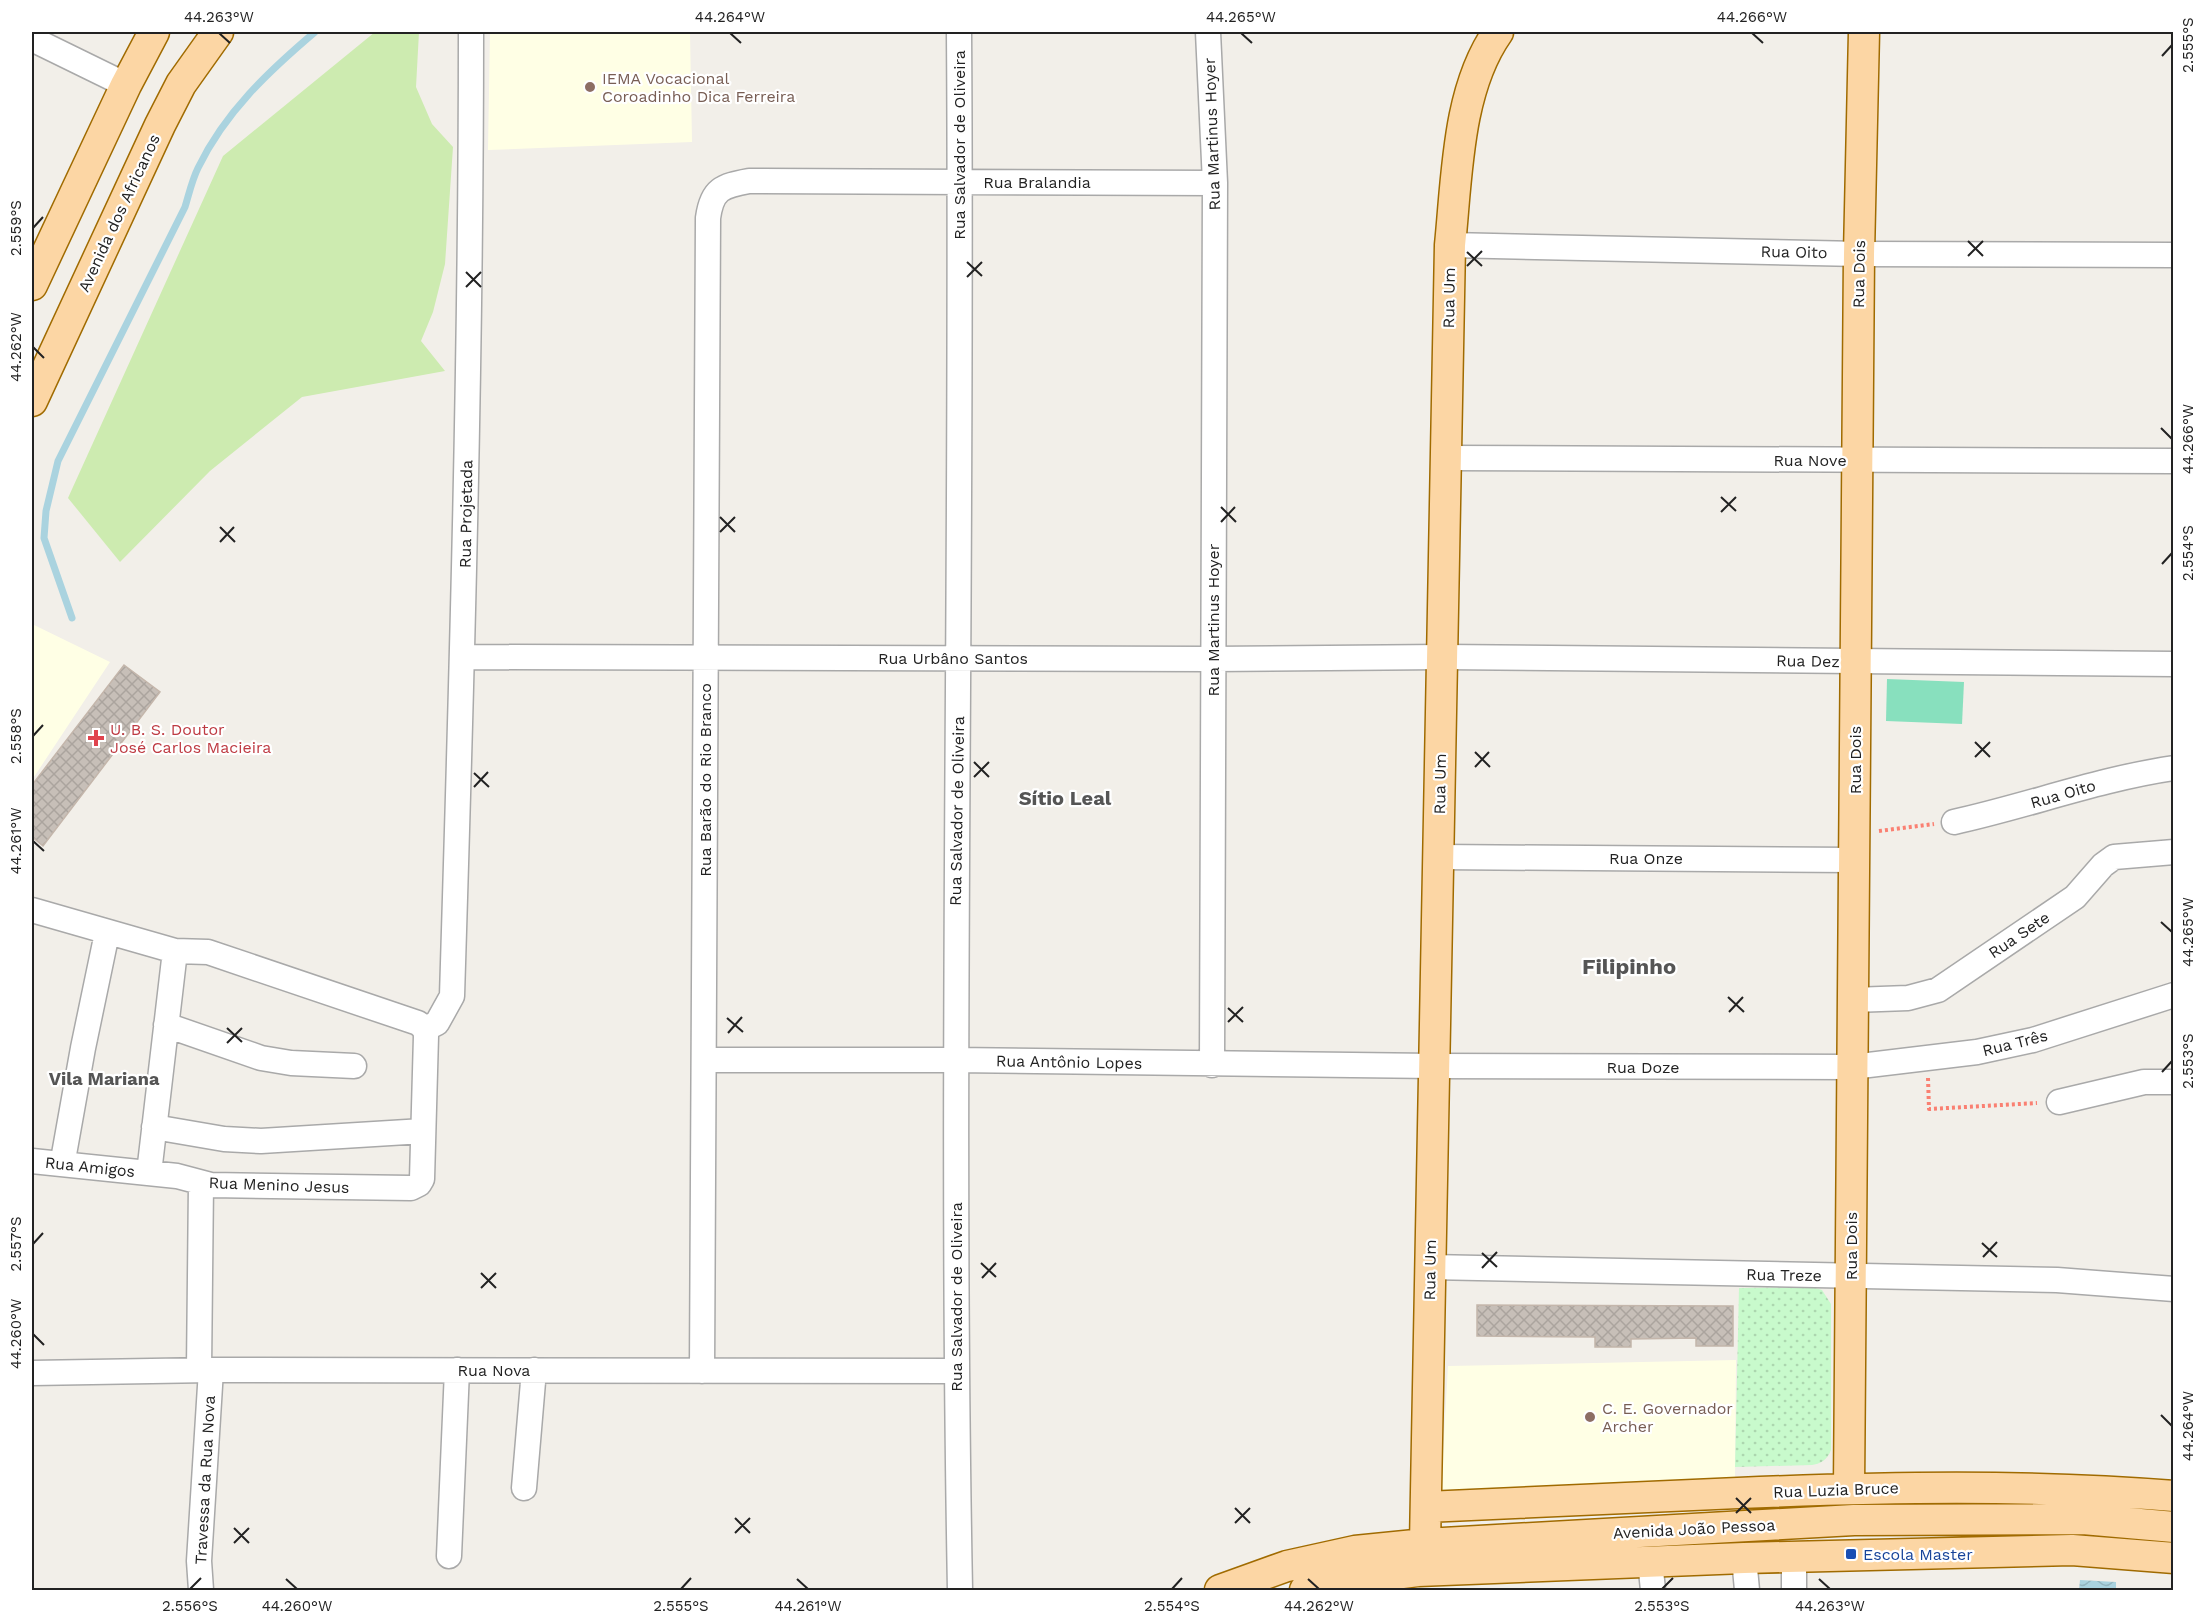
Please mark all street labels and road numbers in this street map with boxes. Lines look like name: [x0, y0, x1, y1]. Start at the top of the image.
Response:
street label: Rua Salvador de Oliveira: [950, 50, 969, 240]
street label: Rua Martinus Hoyer: [1200, 57, 1224, 211]
street label: Avenida dos Africanos: [74, 131, 164, 295]
street label: Rua Bralandia: [983, 173, 1091, 192]
street label: Rua Dois: [1849, 240, 1869, 308]
street label: Rua Oito: [1760, 242, 1828, 262]
street label: Rua Um: [1439, 267, 1459, 329]
street label: Rua Nove: [1773, 451, 1847, 470]
street label: Rua Projetada: [456, 460, 476, 568]
street label: Rua Martinus Hoyer: [1204, 543, 1223, 696]
street label: Rua Urbâno Santos: [878, 649, 1028, 668]
street label: Rua Dez: [1776, 651, 1840, 671]
street label: Rua Barão do Rio Branco: [696, 683, 715, 877]
street label: Rua Salvador de Oliveira: [946, 716, 968, 906]
street label: Rua Dois: [1846, 726, 1865, 794]
street label: Rua Um: [1430, 753, 1450, 815]
street label: Rua Oito: [2028, 776, 2098, 812]
street label: Rua Onze: [1609, 849, 1683, 868]
street label: Rua Sete: [1985, 908, 2053, 962]
street label: Rua Três: [1980, 1026, 2050, 1060]
street label: Rua Antônio Lopes: [996, 1051, 1142, 1073]
street label: Rua Doze: [1606, 1058, 1680, 1077]
street label: Rua Amigos: [44, 1153, 136, 1181]
street label: Rua Menino Jesus: [208, 1173, 350, 1197]
street label: Rua Salvador de Oliveira: [947, 1202, 966, 1392]
street label: Rua Dois: [1842, 1212, 1861, 1280]
street label: Rua Um: [1420, 1239, 1440, 1301]
street label: Rua Treze: [1746, 1265, 1822, 1285]
street label: Rua Nova: [458, 1361, 530, 1380]
street label: Travessa da Rua Nova: [191, 1395, 219, 1565]
street label: Rua Luzia Bruce: [1773, 1478, 1899, 1502]
street label: Avenida João Pessoa: [1612, 1515, 1776, 1543]

